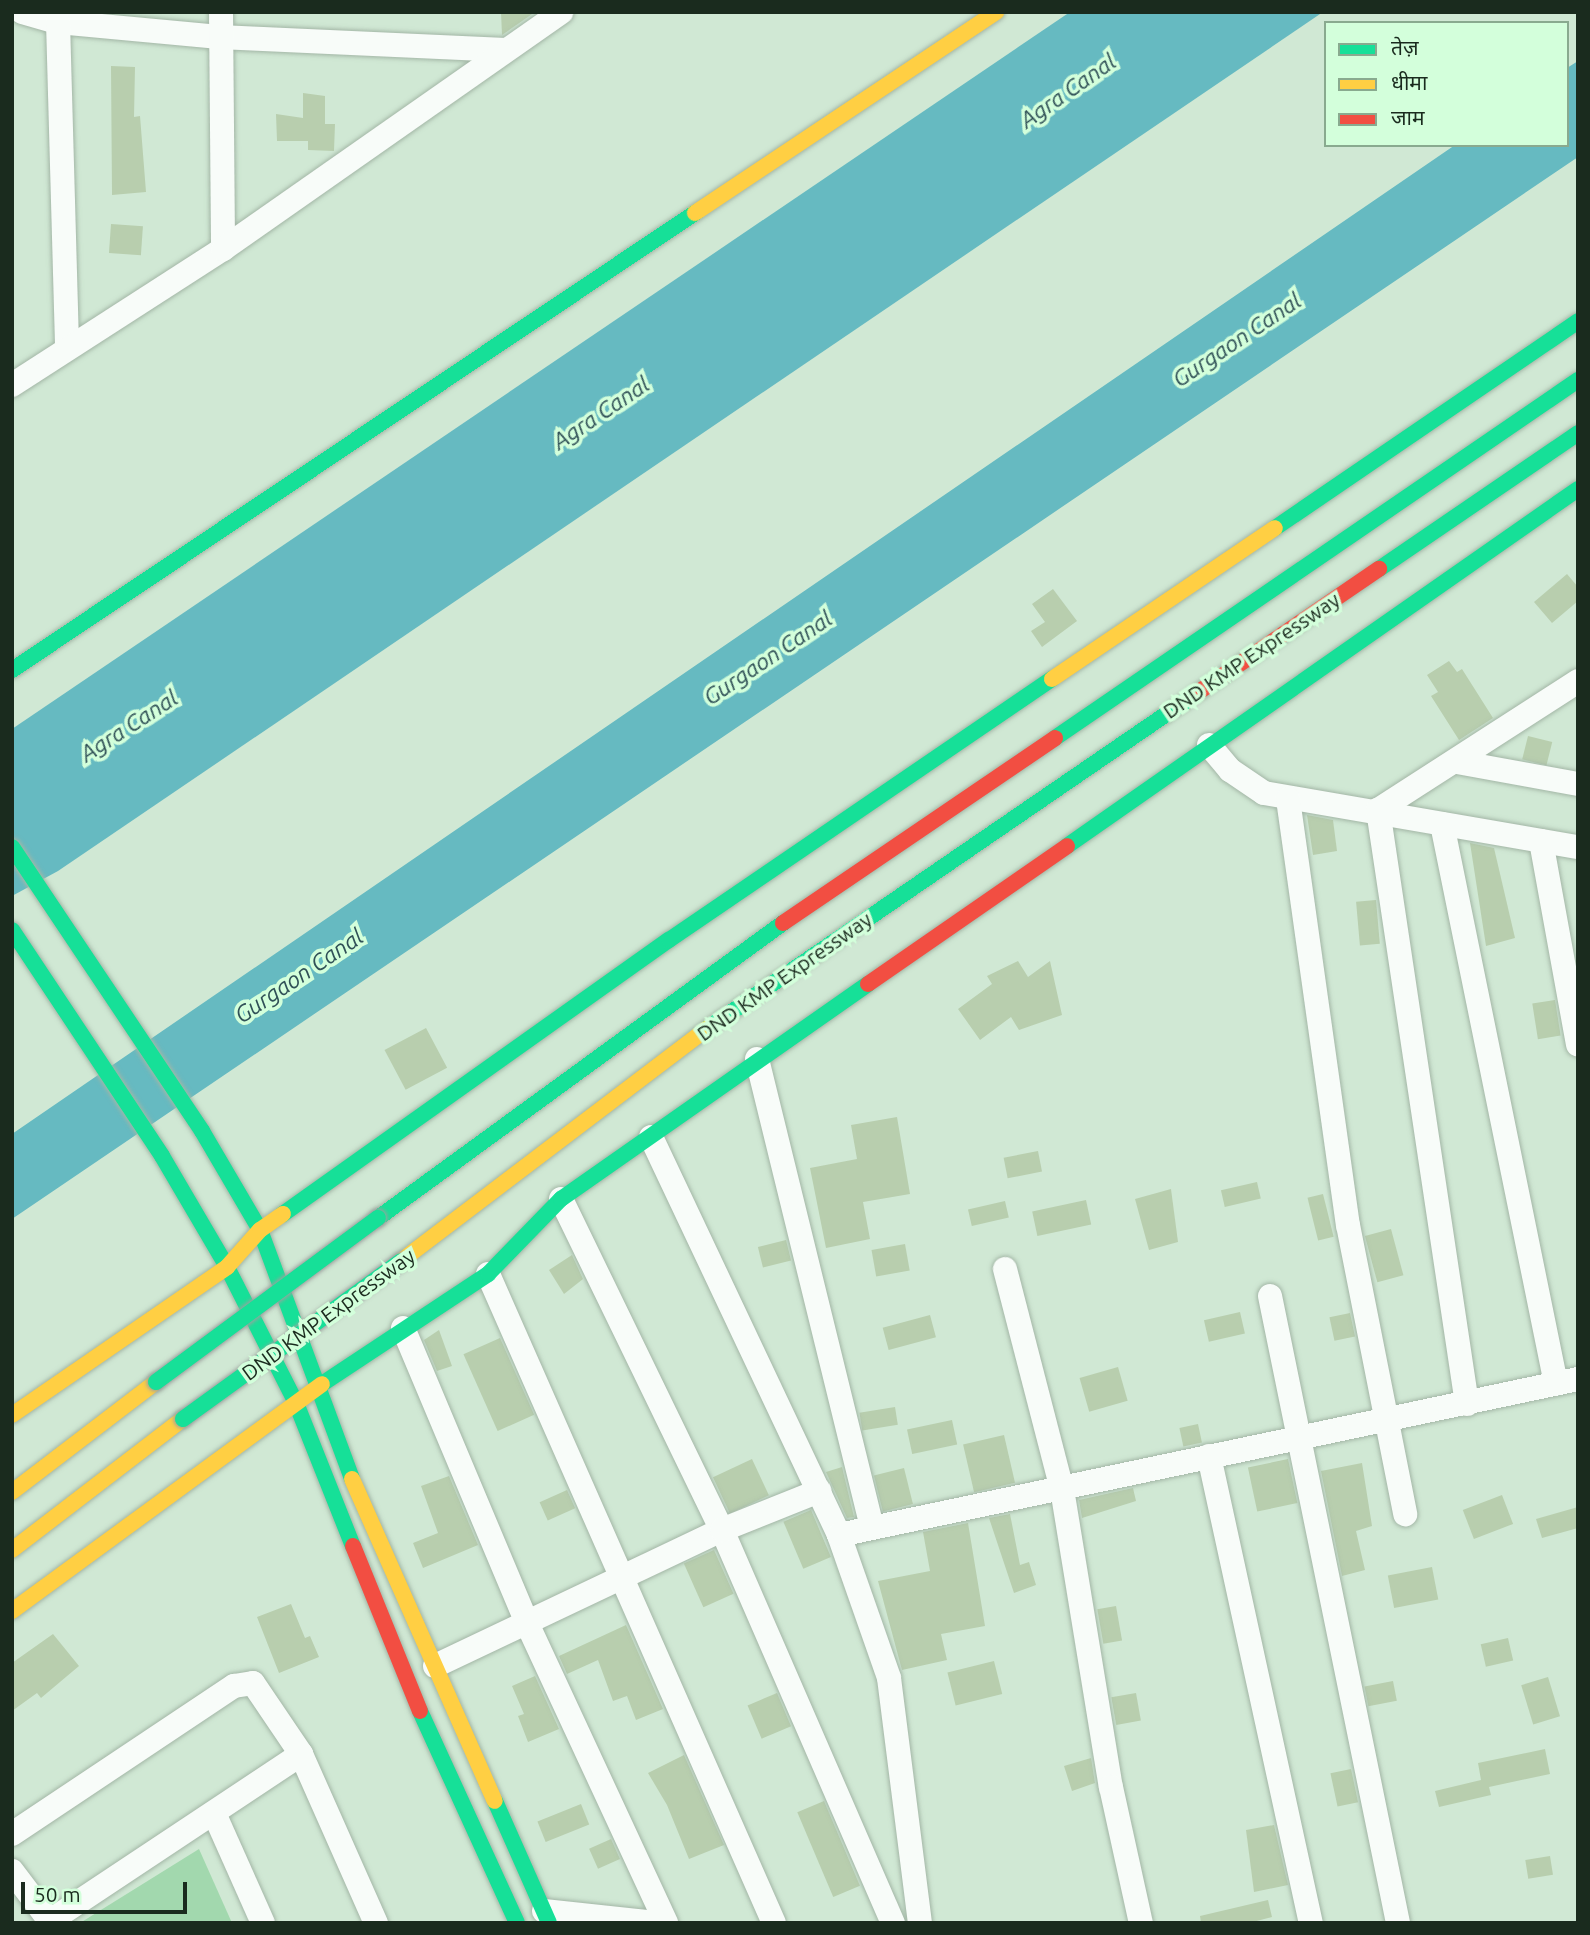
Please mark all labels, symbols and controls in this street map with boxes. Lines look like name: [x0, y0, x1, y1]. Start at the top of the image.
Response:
legend: [1324, 21, 1569, 147]
text: तेज़: [1391, 35, 1419, 59]
water label: Agra Canal: [1014, 48, 1122, 134]
text: धीमा: [1391, 70, 1427, 94]
text: जाम: [1391, 105, 1425, 129]
water label: Gurgaon Canal: [1167, 287, 1307, 393]
water label: Agra Canal: [547, 370, 655, 456]
street label: DND KMP Expressway: [1158, 586, 1344, 724]
water label: Gurgaon Canal: [698, 605, 838, 711]
water label: Agra Canal: [75, 684, 183, 768]
street label: DND KMP Expressway: [692, 906, 876, 1046]
water label: Gurgaon Canal: [229, 923, 369, 1029]
street label: DND KMP Expressway: [237, 1243, 419, 1385]
scale bar: [24, 1868, 191, 1912]
text: 50 m: [34, 1882, 81, 1906]

